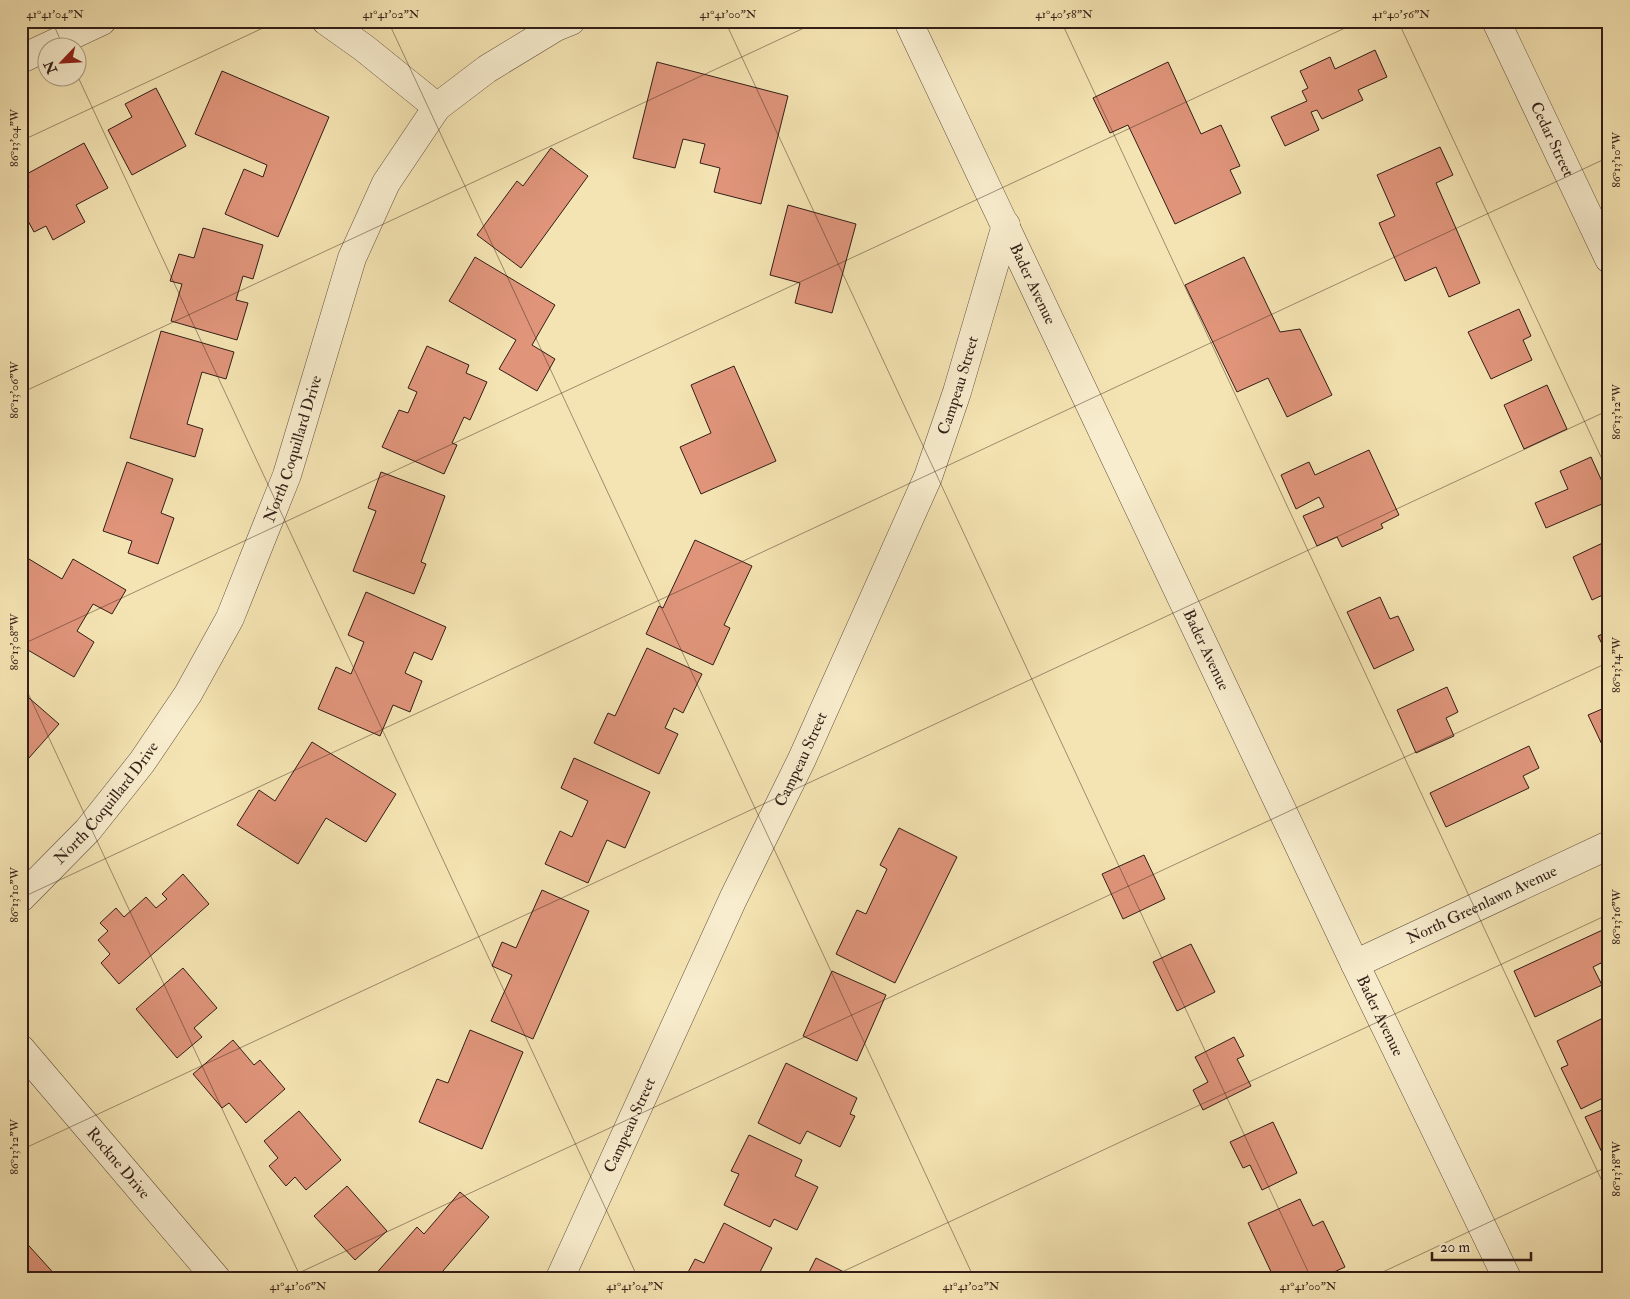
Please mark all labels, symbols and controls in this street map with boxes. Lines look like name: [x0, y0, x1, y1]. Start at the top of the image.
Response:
text: 41°41'04"N: [26, 7, 84, 22]
text: 41°41'02"N: [362, 7, 420, 22]
text: 41°41'00"N: [699, 7, 757, 22]
text: 41°40'58"N: [1035, 7, 1093, 22]
text: 41°40'56"N: [1372, 7, 1430, 22]
north arrow: [38, 38, 88, 88]
text: N: [40, 58, 61, 77]
street label: Cedar Street: [1526, 99, 1579, 180]
text: 86°13'04"W: [7, 108, 22, 167]
text: 86°13'10"W: [1609, 131, 1624, 188]
street label: Bader Avenue: [1005, 240, 1061, 328]
street label: Campeau Street: [933, 334, 983, 437]
text: 86°13'06"W: [7, 360, 22, 419]
street label: North Coquillard Drive: [259, 373, 326, 525]
text: 86°13'12"W: [1609, 383, 1624, 440]
street label: Bader Avenue: [1178, 606, 1234, 694]
text: 86°13'08"W: [7, 613, 22, 671]
text: 86°13'14"W: [1609, 636, 1624, 693]
street label: Campeau Street: [770, 709, 832, 810]
street label: North Coquillard Drive: [50, 738, 163, 869]
street label: North Greenlawn Avenue: [1403, 861, 1561, 948]
text: 86°13'10"W: [7, 866, 22, 923]
text: 86°13'16"W: [1609, 888, 1624, 945]
street label: Bader Avenue: [1352, 972, 1408, 1060]
street label: Campeau Street: [599, 1075, 660, 1176]
text: 86°13'12"W: [7, 1118, 22, 1175]
street label: Rockne Drive: [82, 1123, 155, 1203]
text: 86°13'18"W: [1609, 1141, 1624, 1197]
scale bar: [1432, 1229, 1531, 1261]
text: 20 m: [1440, 1238, 1470, 1257]
text: 41°41'06"N: [270, 1279, 327, 1294]
text: 41°41'04"N: [606, 1279, 664, 1294]
text: 41°41'02"N: [942, 1279, 1000, 1294]
text: 41°41'00"N: [1279, 1279, 1337, 1294]

